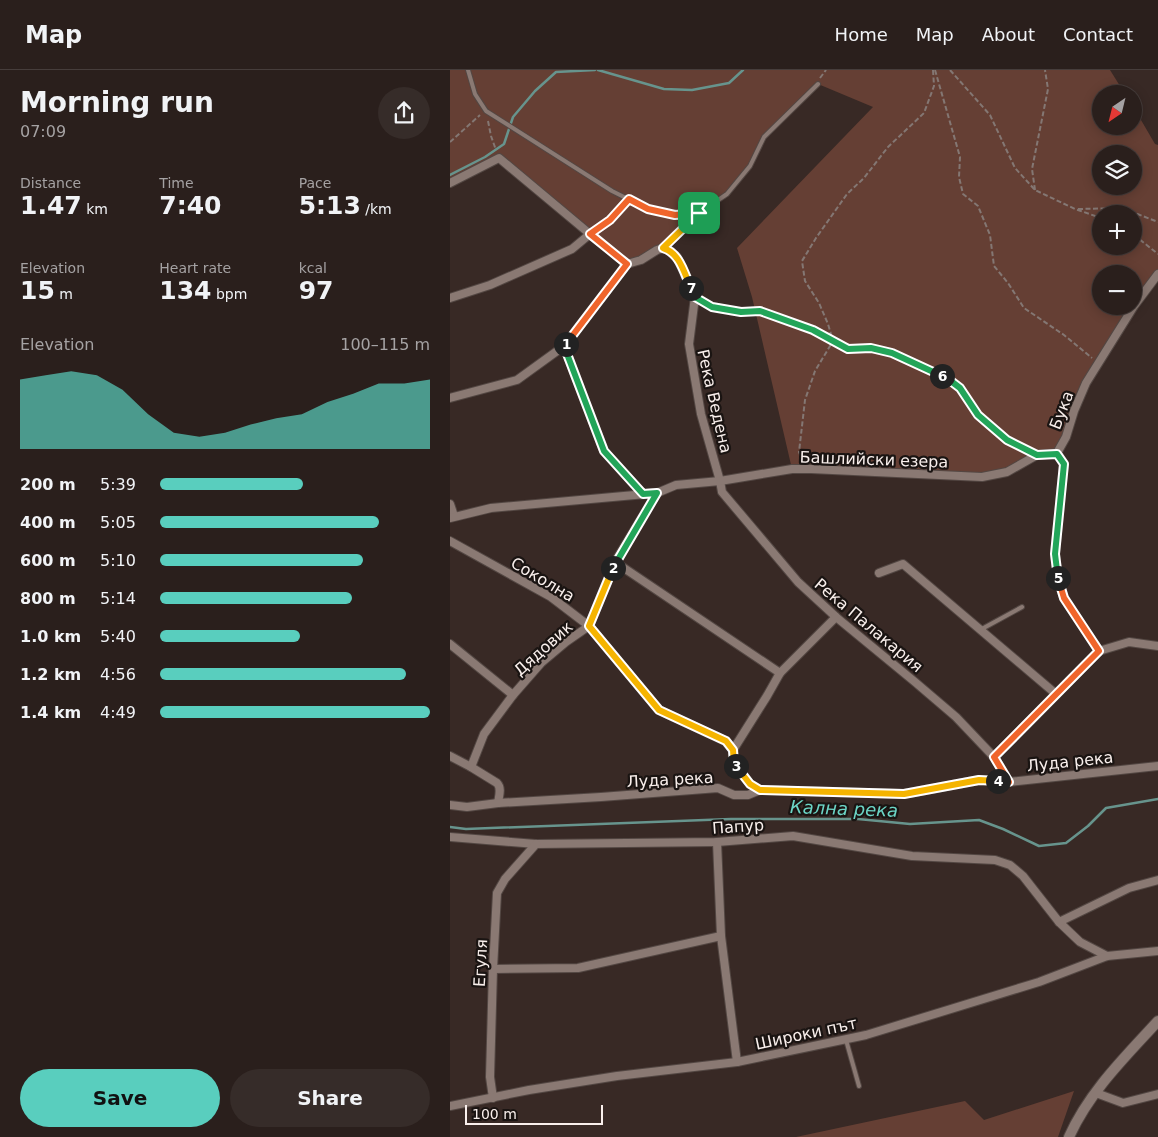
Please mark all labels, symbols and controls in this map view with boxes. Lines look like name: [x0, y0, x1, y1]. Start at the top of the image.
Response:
text: Map: [25, 21, 82, 49]
text: Home: [835, 24, 888, 45]
text: Map: [916, 24, 954, 45]
text: About: [982, 24, 1035, 45]
text: Contact: [1063, 24, 1133, 45]
north arrow: [1092, 85, 1142, 135]
map controls: [1092, 85, 1142, 315]
text: Morning run: [20, 86, 214, 119]
button: share: [378, 87, 430, 139]
text: 07:09: [20, 122, 66, 141]
button: layers: [1092, 145, 1142, 195]
text: Distance: [20, 175, 81, 191]
text: Time: [159, 175, 194, 191]
text: Pace: [299, 175, 331, 191]
text: 1.47: [20, 191, 82, 220]
text: 7:40: [159, 191, 222, 220]
text: 5:13: [299, 191, 361, 220]
pin: [678, 192, 720, 234]
icon: arrive: [685, 199, 713, 227]
text: km: [82, 201, 108, 217]
text: /km: [361, 201, 392, 217]
button: +: [1092, 205, 1142, 255]
text: Elevation: [20, 260, 85, 276]
text: Heart rate: [159, 260, 231, 276]
text: kcal: [299, 260, 327, 276]
button: −: [1092, 265, 1142, 315]
text: 15: [20, 276, 55, 305]
text: 134: [159, 276, 212, 305]
text: 97: [299, 276, 333, 305]
pin: 7: [678, 276, 704, 300]
text: 7: [687, 280, 696, 296]
text: m: [55, 286, 73, 302]
text: bpm: [212, 286, 247, 302]
pin: 1: [554, 332, 578, 356]
text: Elevation: [20, 335, 94, 354]
text: 100–115 m: [340, 335, 430, 354]
text: 1: [562, 336, 571, 352]
street label: Река Ведена: [693, 347, 736, 455]
pin: 6: [930, 364, 954, 388]
text: 6: [938, 368, 947, 384]
street label: Бука: [1045, 388, 1077, 432]
street label: Башлийски езера: [799, 447, 949, 472]
text: 200 m: [20, 475, 76, 494]
text: 5:39: [100, 475, 136, 494]
text: 400 m: [20, 513, 76, 532]
text: 5:05: [100, 513, 136, 532]
text: 600 m: [20, 551, 76, 570]
text: 5:10: [100, 551, 136, 570]
street label: Соколна: [507, 553, 578, 606]
pin: 2: [600, 556, 626, 580]
text: 2: [609, 560, 618, 576]
pin: 5: [1046, 566, 1070, 590]
text: 5: [1054, 570, 1063, 586]
street label: Река Палакария: [811, 575, 927, 676]
text: 800 m: [20, 589, 76, 608]
text: 5:14: [100, 589, 136, 608]
street label: Дядовик: [510, 617, 577, 680]
text: 1.0 km: [20, 627, 81, 646]
text: 5:40: [100, 627, 136, 646]
text: 1.2 km: [20, 665, 81, 684]
text: 4:56: [100, 665, 136, 684]
text: 1.4 km: [20, 703, 81, 722]
text: 4:49: [100, 703, 136, 722]
street label: Луда река: [1026, 748, 1114, 775]
pin: 3: [724, 754, 748, 778]
text: 3: [732, 758, 741, 774]
street label: Луда река: [626, 768, 714, 791]
pin: 4: [986, 768, 1010, 794]
text: 4: [994, 773, 1003, 789]
water label: Кална река: [790, 796, 898, 821]
street label: Папур: [711, 815, 765, 838]
street label: Егуля: [470, 939, 491, 987]
street label: Широки път: [753, 1013, 859, 1054]
button: Save: [20, 1069, 220, 1127]
button: Share: [230, 1069, 430, 1127]
scale bar: [465, 1102, 602, 1125]
text: 100 m: [472, 1106, 517, 1122]

